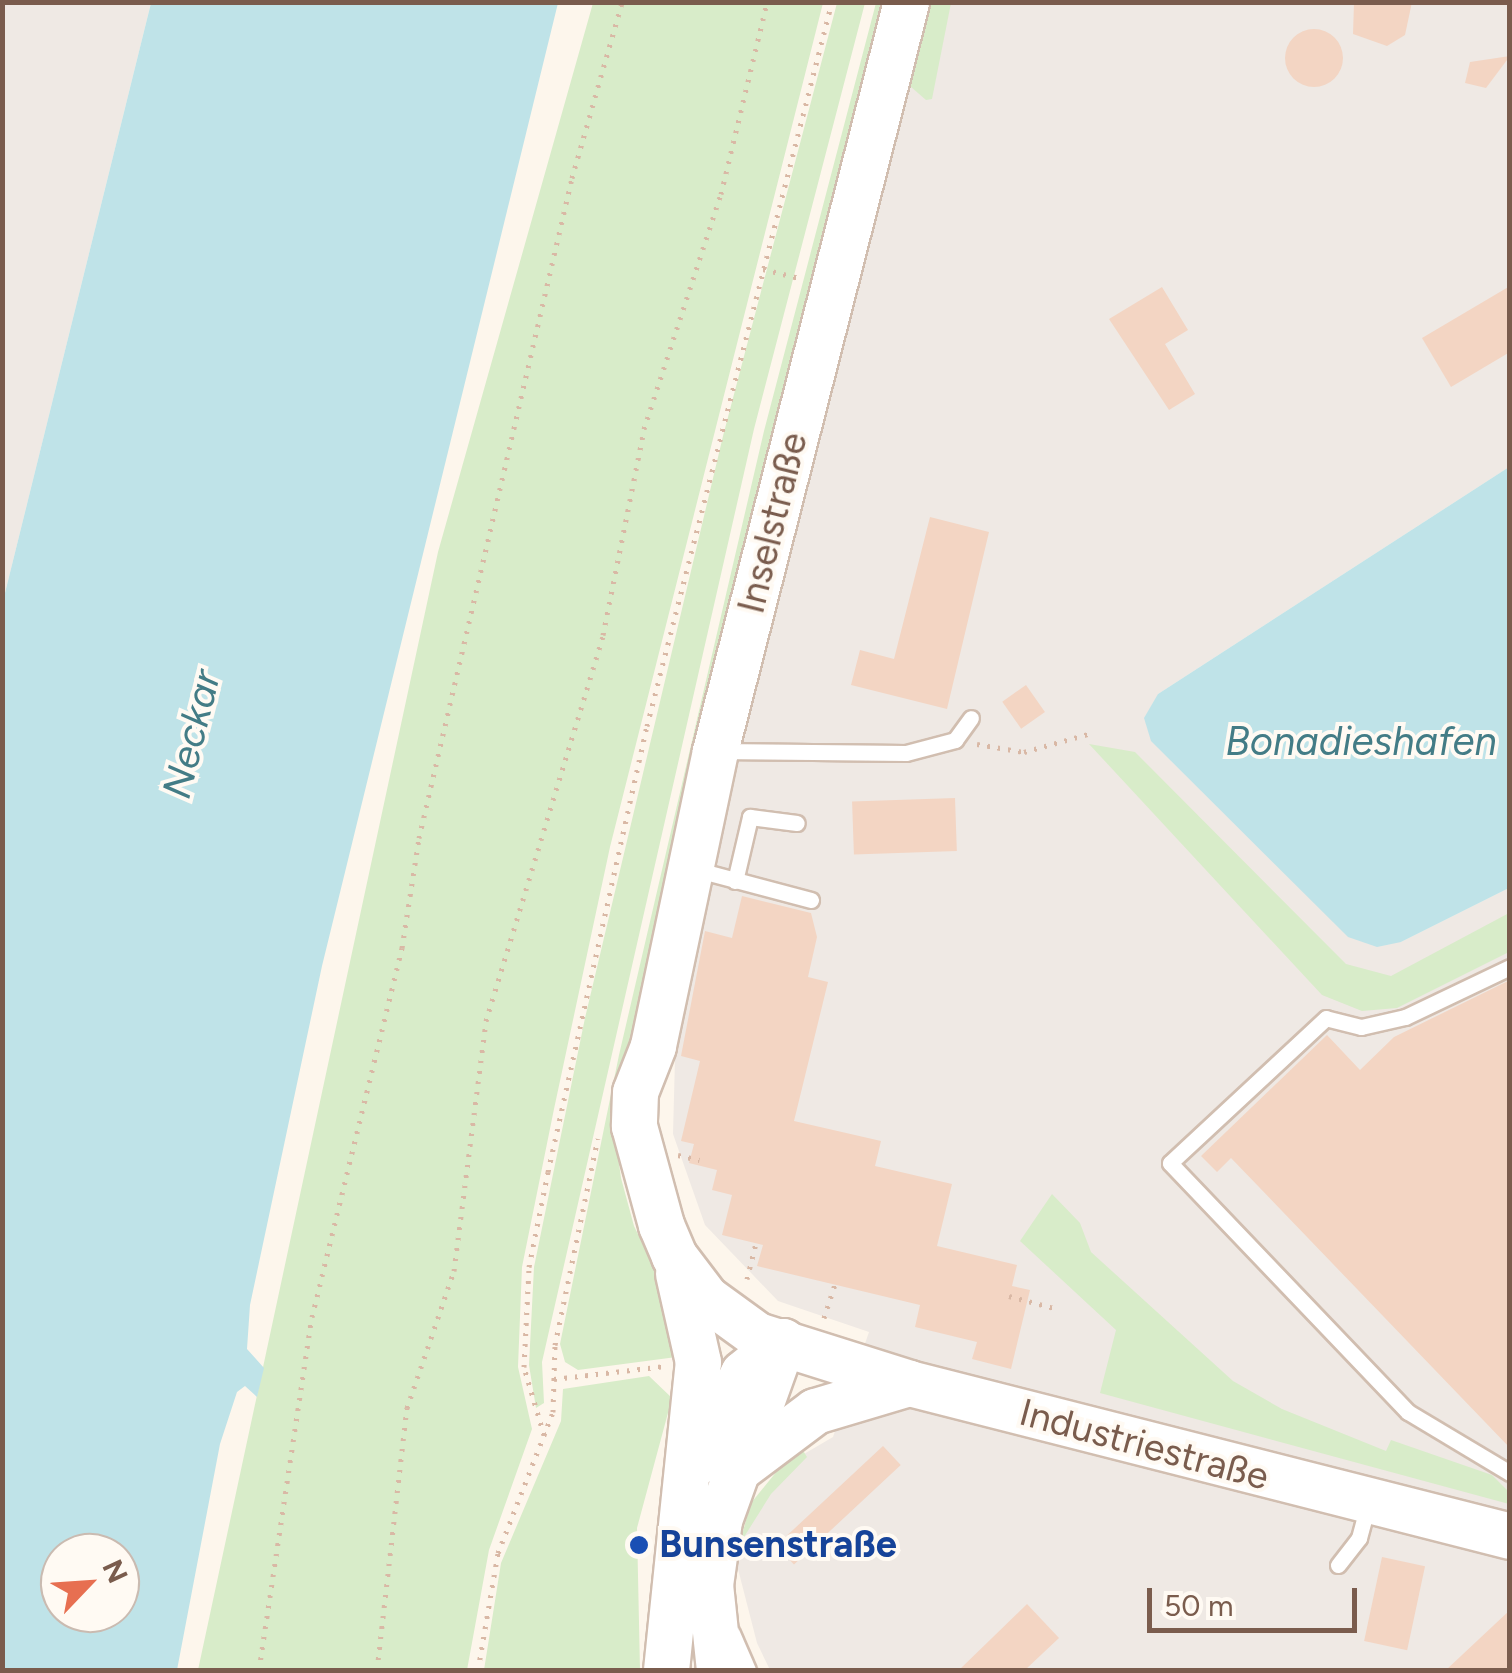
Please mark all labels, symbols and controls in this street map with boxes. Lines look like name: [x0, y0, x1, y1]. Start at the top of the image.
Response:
street label: Inselstraße: [729, 428, 817, 618]
water label: Neckar: [152, 665, 230, 803]
water label: Bonadieshafen: [1225, 717, 1497, 765]
street label: Industriestraße: [1014, 1390, 1274, 1500]
place label: Bunsenstraße: [659, 1522, 897, 1568]
north arrow: [40, 1533, 140, 1633]
marker: Bunsenstraße: [628, 1534, 650, 1556]
text: N: [95, 1554, 135, 1588]
scale bar: [1152, 1568, 1362, 1630]
text: 50 m: [1164, 1587, 1233, 1624]

